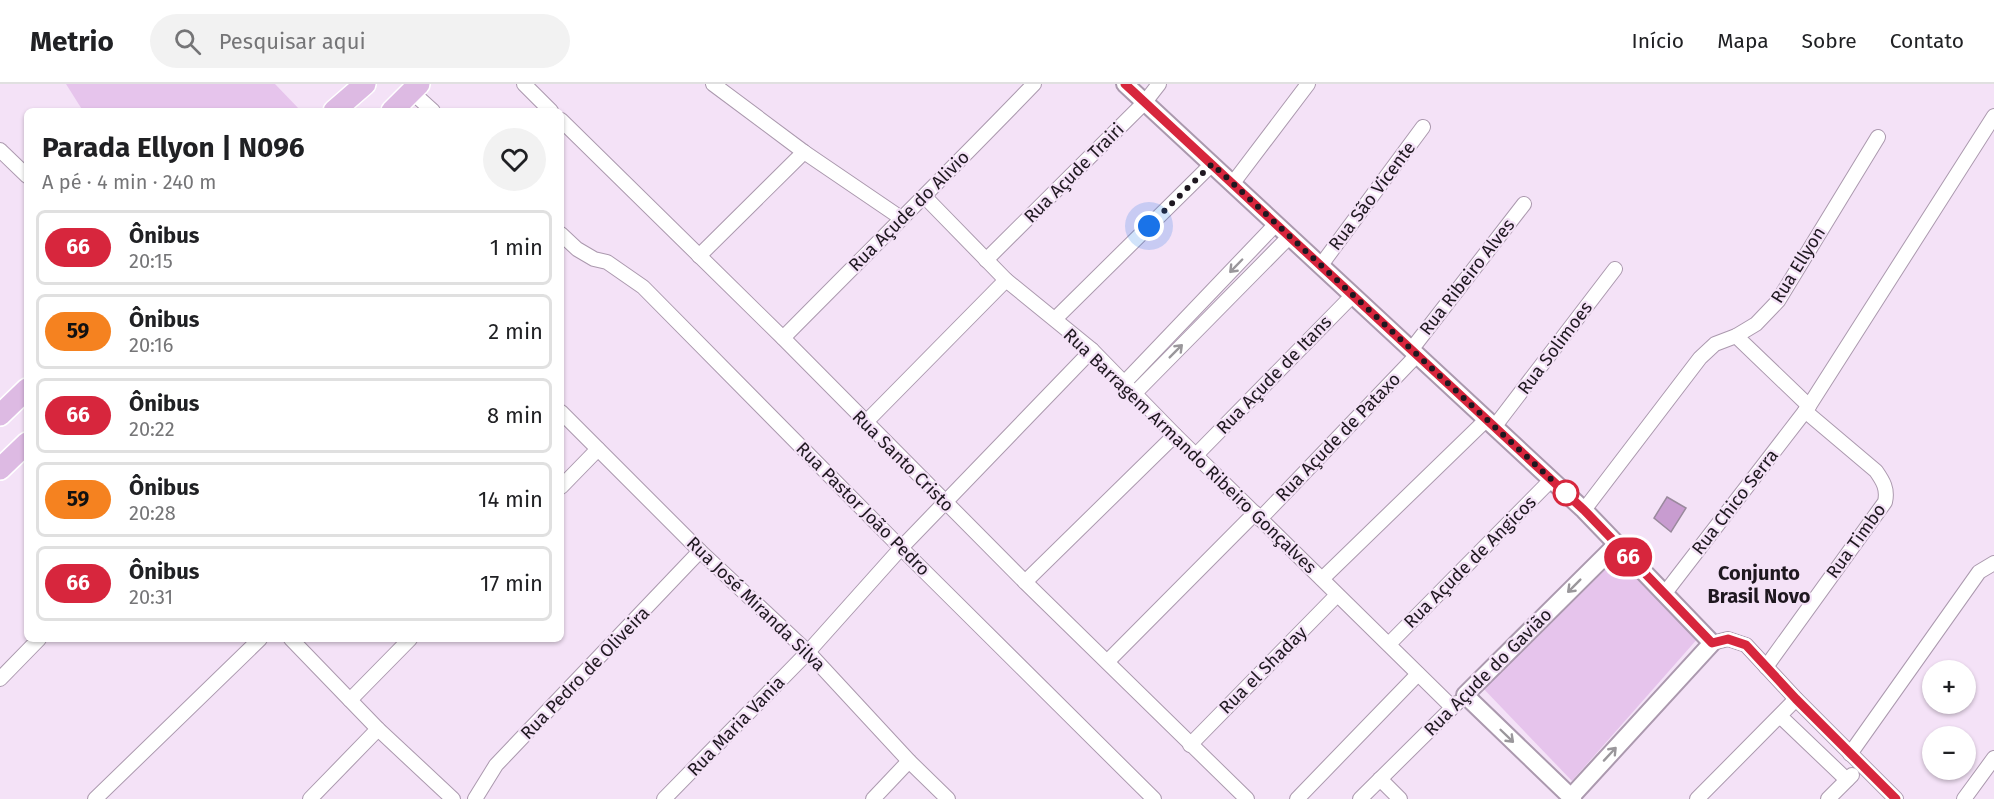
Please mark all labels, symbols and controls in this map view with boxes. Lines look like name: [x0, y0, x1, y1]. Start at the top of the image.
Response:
search box: [150, 14, 570, 68]
text: Metrio: [30, 25, 114, 58]
icon: search: [171, 25, 204, 58]
text: Pesquisar aqui: [219, 28, 366, 55]
text: Início: [1631, 28, 1684, 54]
text: Mapa: [1717, 28, 1769, 54]
text: Sobre: [1802, 28, 1857, 54]
text: Contato: [1890, 28, 1964, 54]
street label: Rua Açude Trairi: [1019, 118, 1129, 228]
button: heart: [483, 128, 546, 191]
text: Parada Ellyon | N096: [42, 131, 305, 164]
street label: Rua São Vicente: [1324, 137, 1420, 255]
street label: Rua Açude do Alivio: [844, 146, 974, 276]
text: A pé · 4 min · 240 m: [42, 170, 216, 194]
your location: [1134, 211, 1164, 241]
street label: Rua Ribeiro Alves: [1415, 214, 1519, 340]
text: Ônibus: [129, 222, 199, 249]
street label: Rua Ellyon: [1766, 223, 1830, 307]
text: 66: [66, 234, 90, 260]
text: 1 min: [490, 234, 543, 261]
text: 20:15: [129, 249, 173, 273]
one-way arrow: [1229, 259, 1243, 274]
street label: Rua Solimoes: [1513, 297, 1597, 399]
text: Ônibus: [129, 306, 199, 333]
street label: Rua Açude de Itans: [1212, 311, 1336, 439]
text: 59: [67, 318, 89, 344]
text: 2 min: [488, 318, 543, 345]
street label: Rua Barragem Armando Ribeiro Gonçalves: [1059, 324, 1321, 578]
text: 20:16: [129, 333, 173, 357]
one-way arrow: [1169, 343, 1184, 358]
street label: Rua Açude de Pataxo: [1271, 368, 1405, 506]
text: Ônibus: [129, 390, 199, 417]
text: 66: [66, 402, 90, 428]
text: 8 min: [487, 402, 543, 429]
street label: Rua Santo Cristo: [848, 406, 958, 516]
text: 20:22: [129, 417, 175, 441]
street label: Rua Pastor João Pedro: [792, 438, 934, 580]
street label: Rua Chico Serra: [1687, 445, 1783, 559]
text: Ônibus: [129, 474, 199, 501]
unlabelled marker: [1553, 480, 1579, 506]
text: 59: [67, 486, 89, 512]
text: 14 min: [478, 486, 543, 513]
street label: Rua Açude de Angicos: [1399, 491, 1541, 633]
street label: Rua Timbo: [1822, 499, 1890, 583]
text: 20:28: [129, 501, 176, 525]
street label: Rua José Miranda Silva: [682, 532, 830, 676]
line badge: 66: [1601, 538, 1655, 576]
text: 66: [1616, 544, 1640, 570]
text: Ônibus: [129, 558, 199, 585]
district label: Conjunto Brasil Novo: [1708, 561, 1811, 608]
text: 66: [66, 570, 90, 596]
text: 17 min: [480, 570, 543, 597]
one-way arrow: [1567, 579, 1582, 593]
text: 20:31: [129, 585, 173, 609]
street label: Rua Pedro de Oliveira: [516, 602, 654, 744]
street label: Rua Açude do Gavião: [1420, 604, 1556, 740]
street label: Rua el Shaday: [1215, 621, 1312, 718]
map controls: [1922, 660, 1976, 780]
button: +: [1922, 660, 1976, 714]
street label: Rua Maria Vania: [683, 671, 789, 781]
button: −: [1922, 726, 1976, 780]
one-way arrow: [1500, 728, 1515, 743]
one-way arrow: [1603, 747, 1617, 762]

